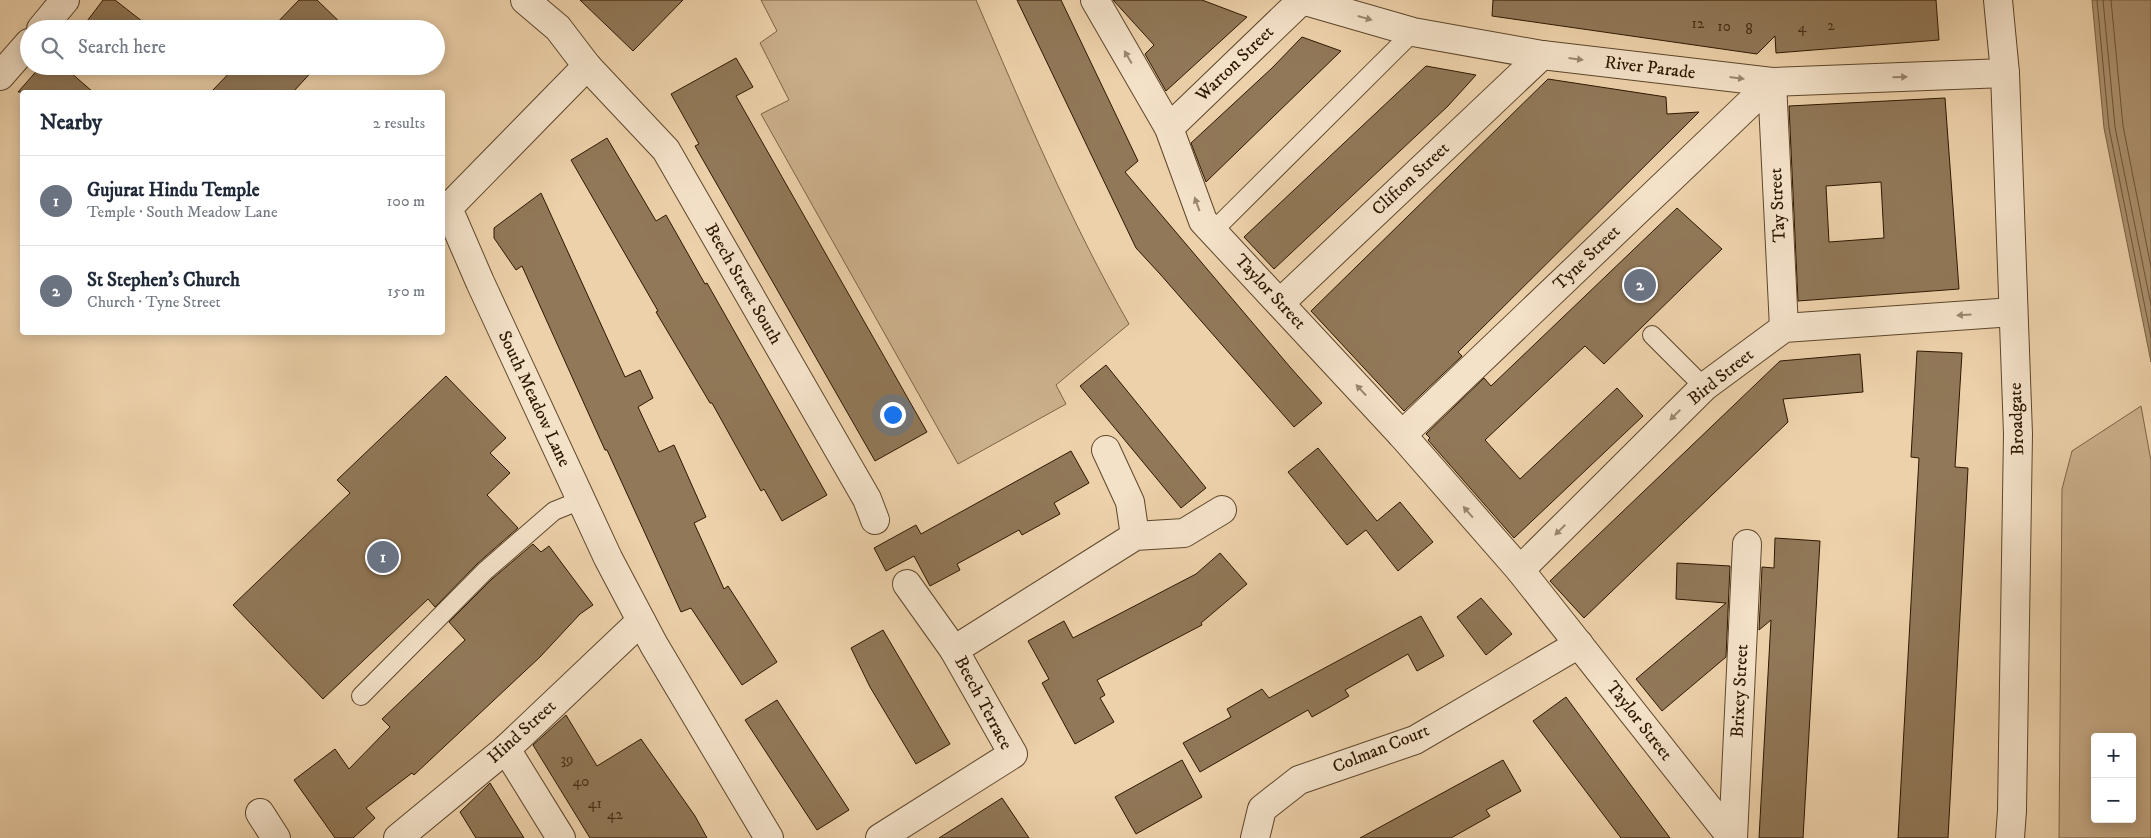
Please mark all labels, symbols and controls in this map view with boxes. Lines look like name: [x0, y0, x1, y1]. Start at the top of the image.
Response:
house number: 12: [1692, 14, 1705, 33]
one-way arrow: [1358, 15, 1373, 23]
house number: 2: [1827, 16, 1835, 35]
house number: 10: [1717, 17, 1731, 36]
house number: 4: [1798, 18, 1807, 37]
search box: [20, 20, 445, 75]
house number: 8: [1745, 20, 1753, 39]
street label: Warton Street: [1191, 21, 1279, 107]
icon: search: [38, 34, 66, 62]
text: Search here: [78, 36, 166, 59]
one-way arrow: [1124, 50, 1132, 65]
street label: River Parade: [1603, 52, 1697, 84]
one-way arrow: [1568, 55, 1584, 63]
one-way arrow: [1892, 73, 1908, 81]
one-way arrow: [1730, 74, 1746, 82]
text: Nearby: [40, 110, 102, 136]
text: 2 results: [373, 113, 425, 133]
street label: Clifton Street: [1368, 137, 1455, 221]
street label: Tay Street: [1765, 167, 1791, 243]
text: Gujurat Hindu Temple: [87, 179, 260, 202]
text: 1: [53, 191, 59, 211]
text: 100 m: [387, 191, 425, 211]
one-way arrow: [1193, 196, 1200, 211]
text: Temple · South Meadow Lane: [87, 202, 278, 222]
street label: Beech Street South: [700, 220, 787, 349]
street label: Tyne Street: [1549, 221, 1625, 295]
street label: Taylor Street: [1230, 250, 1311, 334]
pin: 2: [1624, 266, 1656, 304]
text: St Stephen's Church: [87, 269, 240, 292]
text: 2: [52, 281, 60, 301]
text: 150 m: [387, 281, 425, 301]
text: Church · Tyne Street: [87, 292, 221, 312]
one-way arrow: [1956, 312, 1972, 320]
street label: South Meadow Lane: [493, 327, 575, 471]
street label: Bird Street: [1684, 344, 1758, 410]
street label: Broadgate: [2005, 382, 2029, 456]
one-way arrow: [1355, 385, 1367, 397]
your location: [880, 402, 906, 428]
one-way arrow: [1670, 409, 1682, 421]
one-way arrow: [1463, 506, 1474, 519]
one-way arrow: [1555, 524, 1567, 536]
pin: 1: [367, 538, 399, 576]
street label: Brixey Street: [1727, 643, 1753, 738]
street label: Beech Terrace: [949, 652, 1017, 754]
street label: Taylor Street: [1601, 677, 1677, 765]
street label: Hind Street: [483, 695, 561, 768]
street label: Colman Court: [1329, 720, 1433, 778]
map controls: [2091, 733, 2136, 823]
button: +: [2091, 733, 2136, 778]
house number: 39: [560, 750, 574, 769]
house number: 40: [573, 772, 589, 791]
button: −: [2091, 778, 2136, 823]
house number: 41: [588, 794, 602, 813]
house number: 42: [607, 805, 624, 824]

